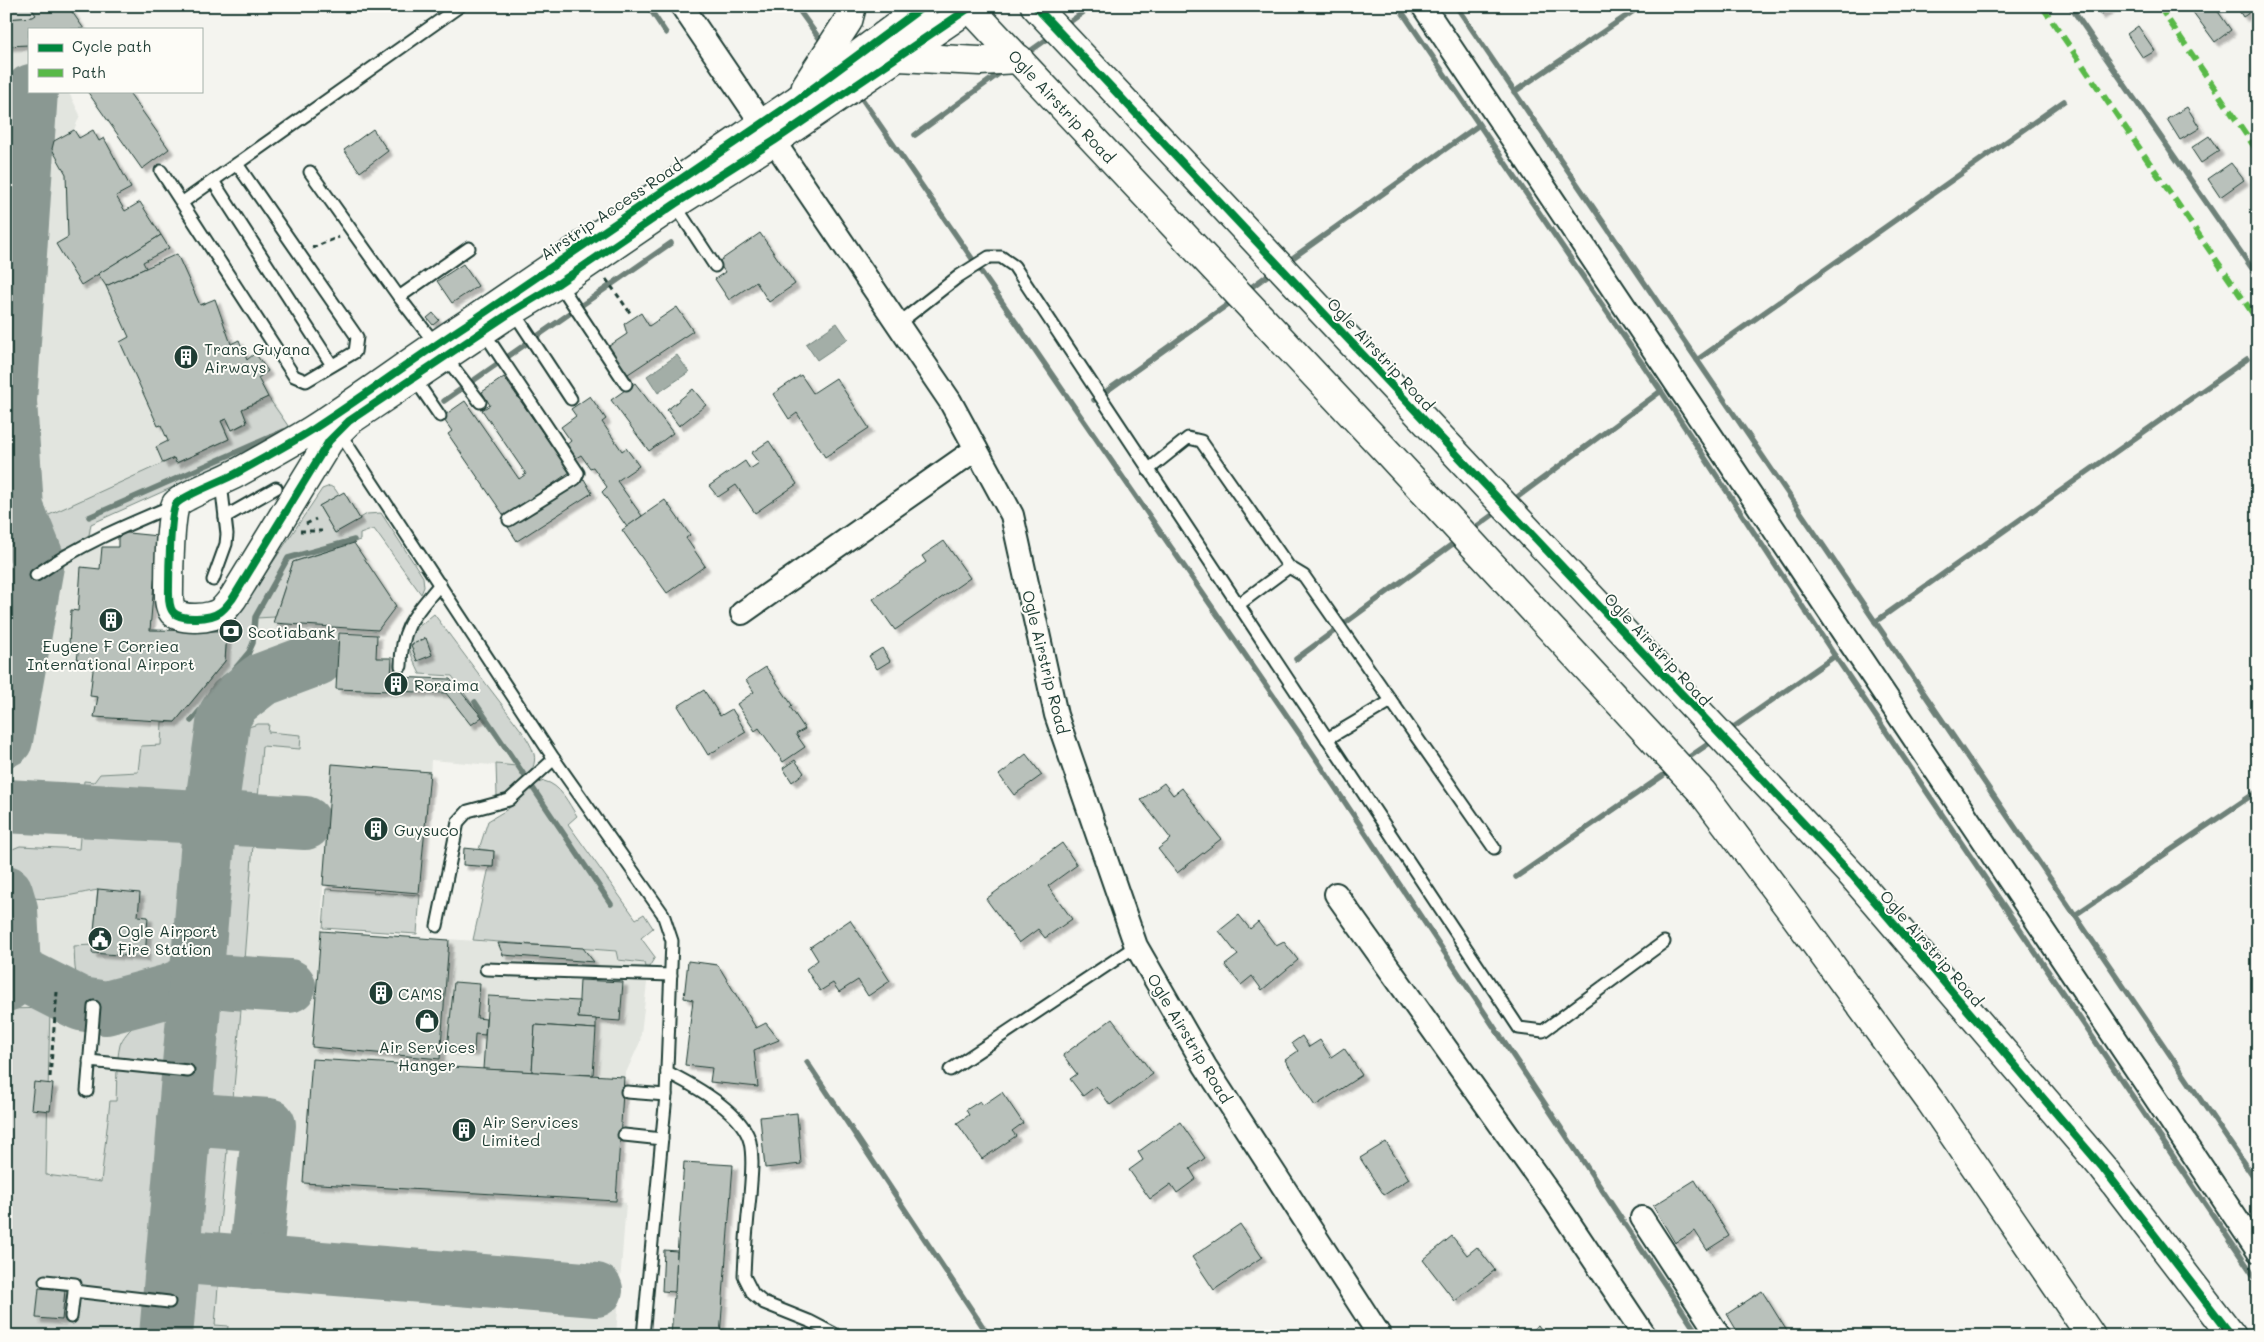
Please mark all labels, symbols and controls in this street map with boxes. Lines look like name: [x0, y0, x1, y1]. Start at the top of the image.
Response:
legend: [28, 28, 202, 92]
text: Cycle path: [72, 36, 151, 56]
street label: Ogle Airstrip Road: [1004, 45, 1120, 167]
text: Path: [72, 62, 106, 82]
street label: Airstrip Access Road: [536, 154, 686, 264]
street label: Ogle Airstrip Road: [1323, 293, 1439, 415]
place label: Trans Guyana Airways: [204, 338, 310, 377]
building icon: Trans Guyana Airways: [173, 344, 199, 370]
street label: Ogle Airstrip Road: [1018, 588, 1074, 736]
street label: Ogle Airstrip Road: [1600, 588, 1716, 710]
building icon: Eugene F Corriea International Airport: [98, 607, 124, 633]
bank icon: Scotiabank: [218, 618, 244, 644]
place label: Scotiabank: [248, 621, 335, 642]
place label: Eugene F Corriea International Airport: [27, 635, 195, 674]
building icon: Roraima: [383, 671, 409, 697]
place label: Roraima: [414, 674, 479, 695]
building icon: Guysuco: [363, 816, 389, 842]
place label: Guysuco: [394, 819, 458, 840]
street label: Ogle Airstrip Road: [1876, 885, 1988, 1011]
place label: Ogle Airport Fire Station: [118, 920, 217, 959]
public building icon: Ogle Airport Fire Station: [87, 926, 113, 952]
street label: Ogle Airstrip Road: [1143, 969, 1237, 1107]
building icon: CAMS: [368, 980, 394, 1006]
place label: CAMS: [398, 983, 442, 1004]
shop icon: Air Services Hanger: [414, 1008, 440, 1034]
place label: Air Services Hanger: [379, 1036, 475, 1075]
place label: Air Services Limited: [482, 1111, 579, 1150]
building icon: Air Services Limited: [451, 1117, 477, 1143]

